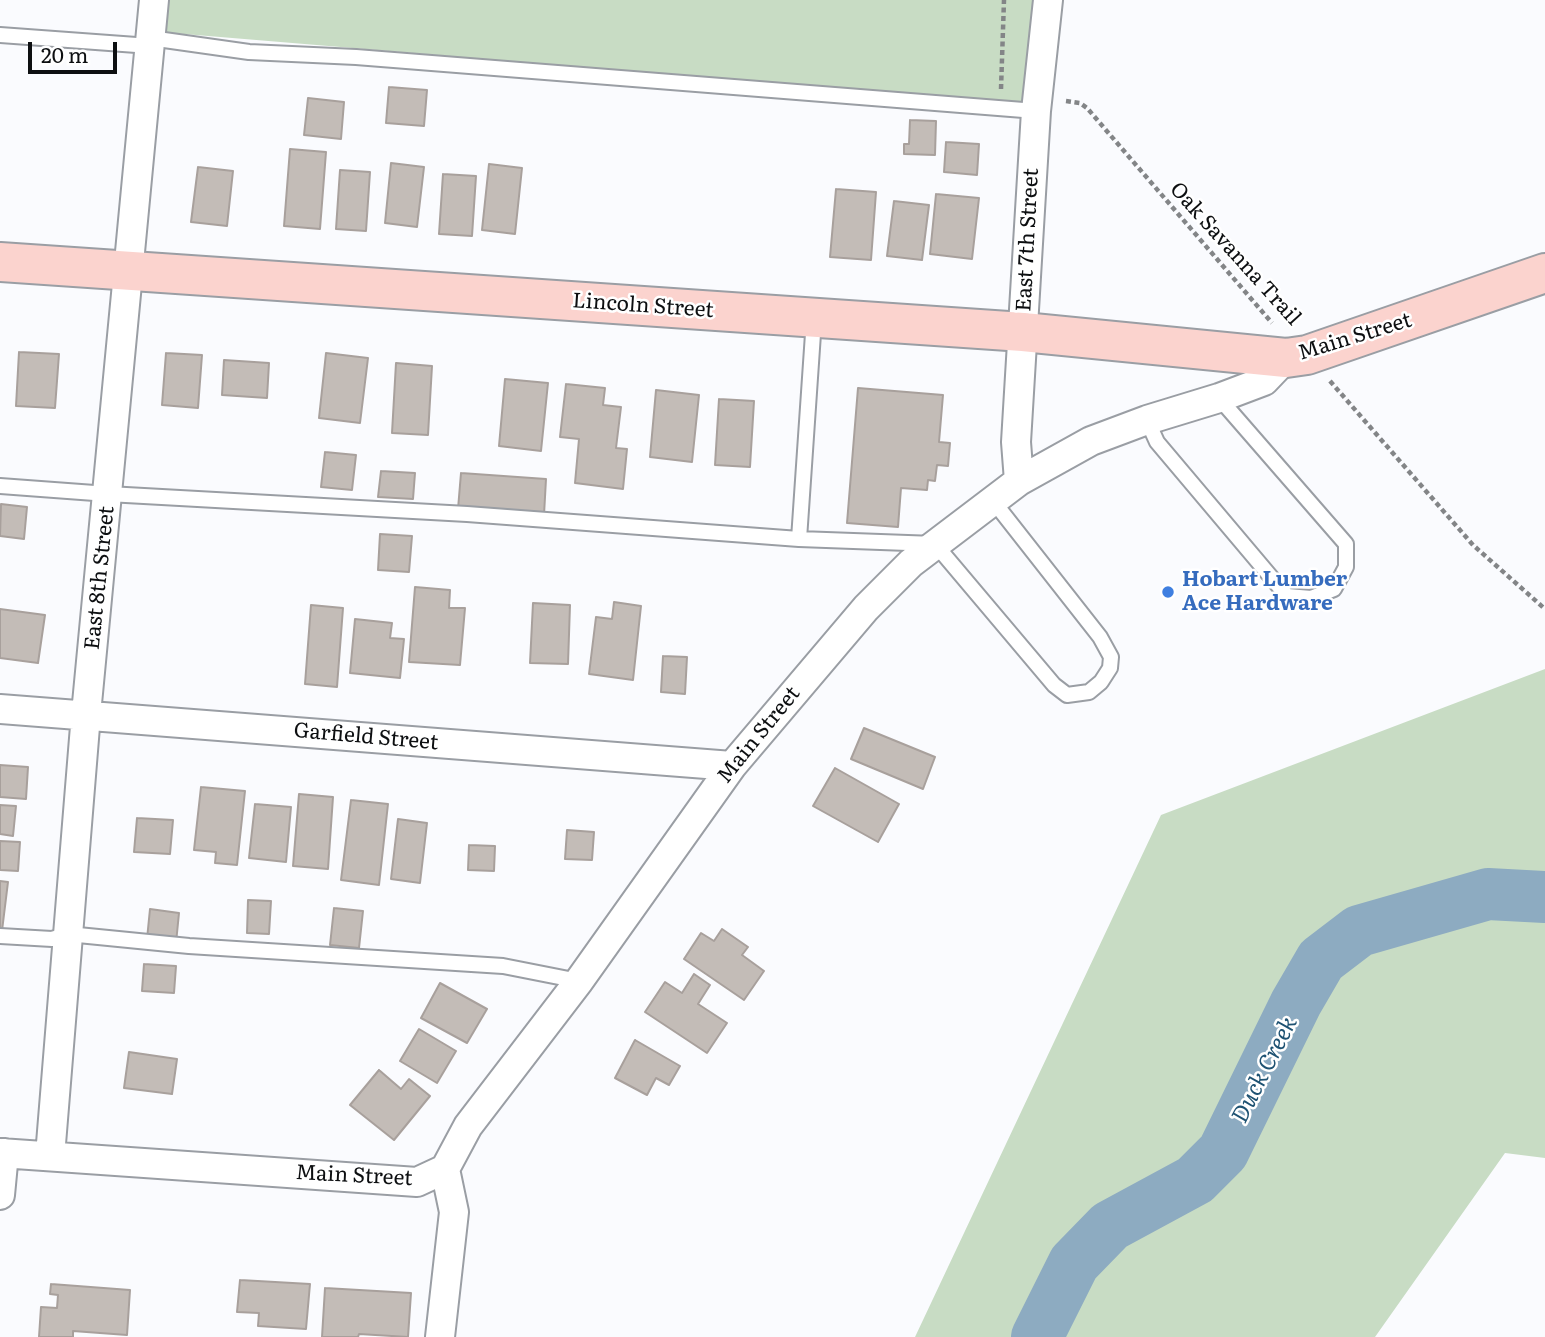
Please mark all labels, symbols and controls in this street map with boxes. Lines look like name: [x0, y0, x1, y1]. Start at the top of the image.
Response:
scale bar: [32, 28, 121, 72]
text: 20 m: [41, 38, 88, 69]
street label: East 7th Street: [1012, 168, 1044, 312]
street label: Oak Savanna Trail: [1164, 177, 1306, 331]
street label: Lincoln Street: [571, 288, 715, 324]
street label: Main Street: [1295, 308, 1415, 366]
street label: East 8th Street: [80, 505, 120, 651]
place label: Hobart Lumber Ace Hardware: [1182, 567, 1347, 617]
marker: Hobart Lumber Ace Hardware: [1160, 584, 1176, 600]
street label: Main Street: [712, 682, 806, 788]
street label: Garfield Street: [293, 718, 439, 756]
water label: Duck Creek: [1226, 1012, 1304, 1128]
street label: Main Street: [295, 1160, 413, 1192]

